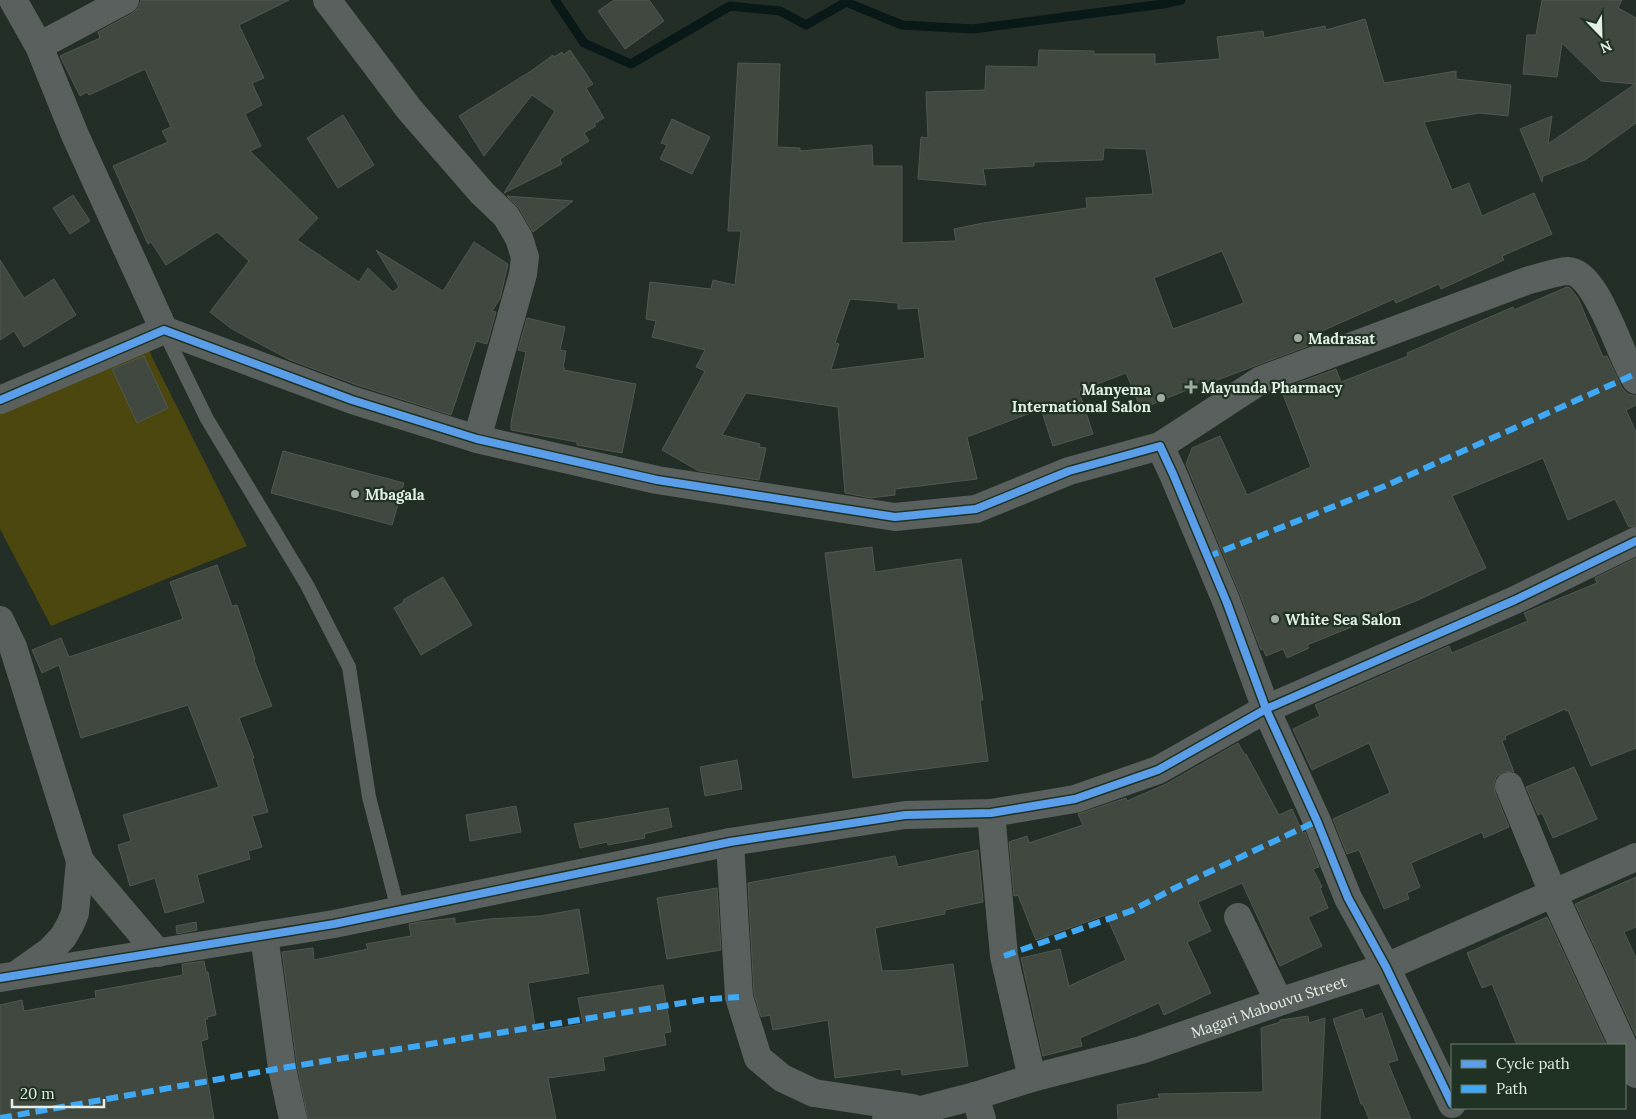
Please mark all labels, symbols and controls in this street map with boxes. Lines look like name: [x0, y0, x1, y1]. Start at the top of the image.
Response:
north arrow: [1576, 10, 1626, 60]
text: N: [1597, 37, 1615, 57]
place label: Madrasat: [1308, 329, 1376, 348]
marker: Madrasat: [1292, 332, 1304, 344]
place label: Mayunda Pharmacy: [1201, 378, 1343, 397]
place label: Manyema International Salon: [1012, 380, 1151, 416]
marker: Mayunda Pharmacy: [1185, 381, 1197, 393]
marker: Manyema International Salon: [1155, 392, 1167, 404]
place label: Mbagala: [365, 485, 425, 504]
marker: Mbagala: [349, 488, 361, 500]
place label: White Sea Salon: [1285, 610, 1402, 629]
marker: White Sea Salon: [1269, 613, 1281, 625]
street label: Magari Mabouvu Street: [1188, 971, 1349, 1042]
legend: [1451, 1044, 1626, 1109]
text: Cycle path: [1496, 1054, 1570, 1073]
scale bar: [12, 1076, 105, 1108]
text: Path: [1496, 1079, 1527, 1098]
text: 20 m: [20, 1084, 55, 1103]

